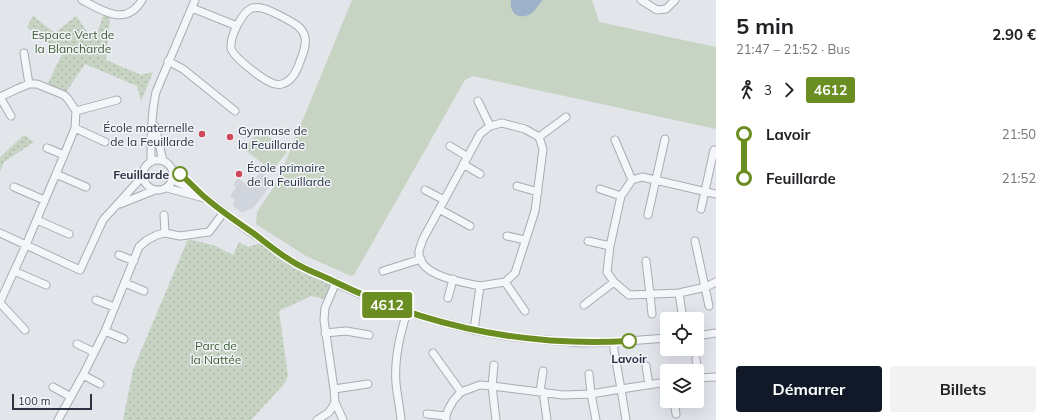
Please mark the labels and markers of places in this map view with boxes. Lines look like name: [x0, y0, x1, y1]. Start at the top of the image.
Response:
place label: École maternelle de la Feuillarde: [103, 120, 194, 149]
place label: Gymnase de la Feuillarde: [238, 123, 307, 152]
marker: École maternelle de la Feuillarde: [197, 129, 207, 139]
marker: Gymnase de la Feuillarde: [225, 132, 235, 142]
place label: École primaire de la Feuillarde: [247, 160, 331, 189]
marker: Feuillarde: [172, 166, 188, 182]
place label: Feuillarde: [113, 167, 169, 182]
marker: École primaire de la Feuillarde: [234, 169, 244, 179]
marker: Lavoir: [621, 333, 637, 349]
place label: Lavoir: [611, 351, 647, 366]

